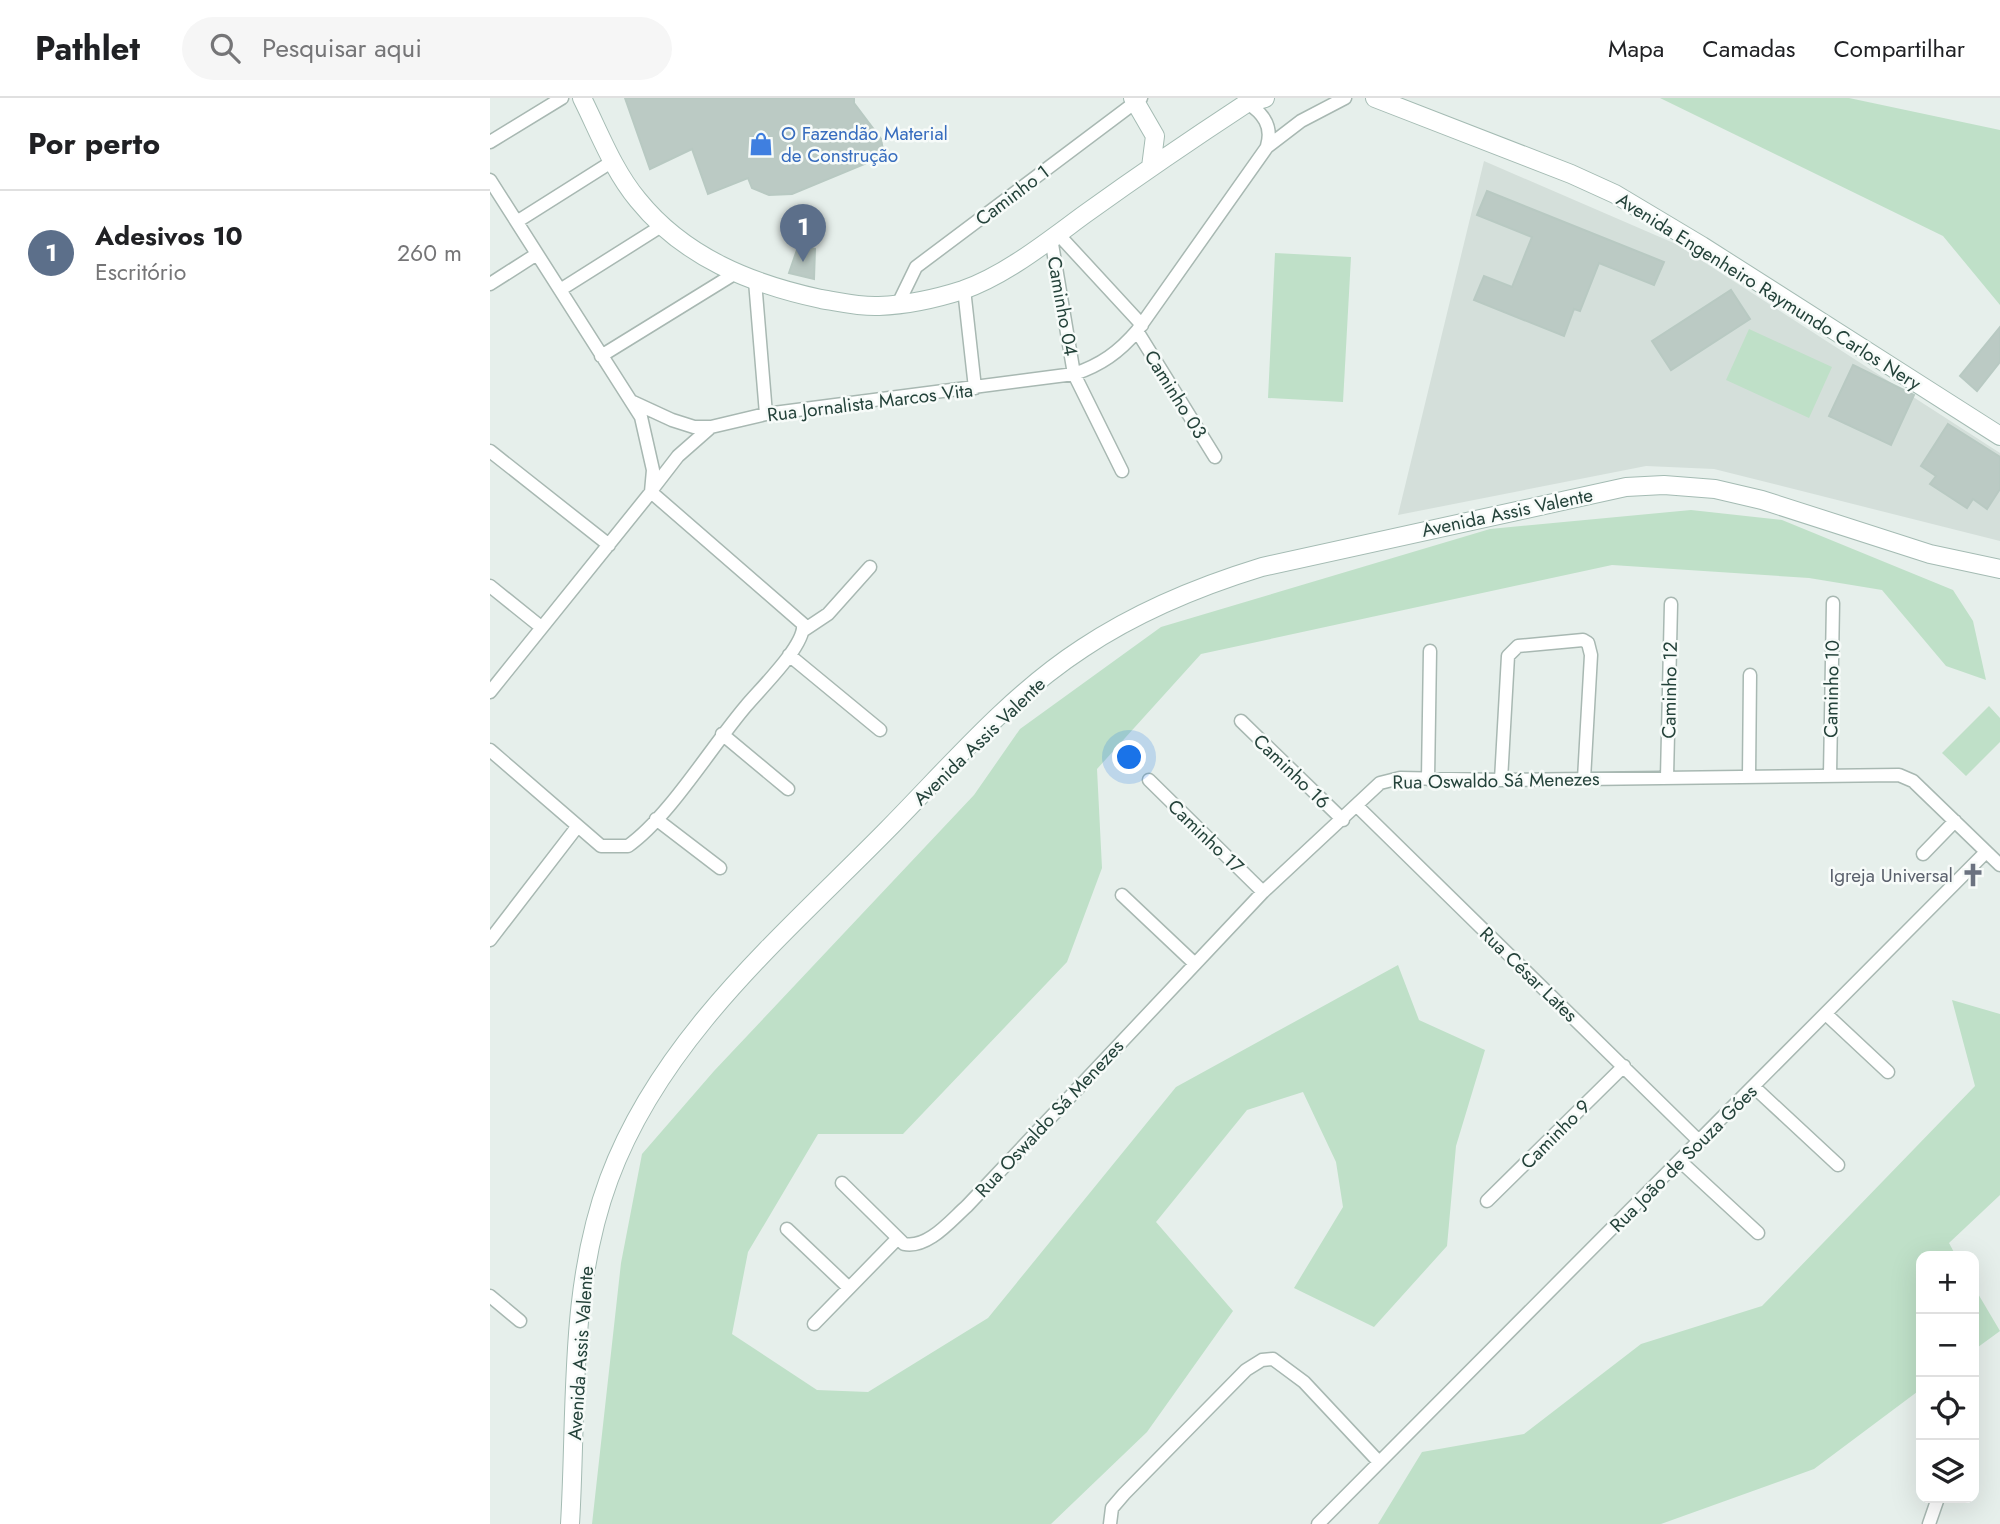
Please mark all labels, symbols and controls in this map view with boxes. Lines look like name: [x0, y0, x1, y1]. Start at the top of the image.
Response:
search box: [182, 17, 672, 80]
text: Pathlet: [35, 25, 140, 72]
icon: search: [206, 29, 244, 67]
text: Pesquisar aqui: [262, 29, 422, 67]
text: Mapa: [1608, 31, 1664, 66]
text: Camadas: [1702, 31, 1795, 66]
text: Compartilhar: [1833, 31, 1965, 66]
place label: O Fazendão Material de Construção: [781, 120, 948, 169]
text: Por perto: [28, 122, 160, 165]
shop icon: O Fazendão Material de Construção: [747, 130, 775, 158]
street label: Caminho 1: [970, 159, 1055, 232]
street label: Avenida Engenheiro Raymundo Carlos Nery: [1611, 186, 1927, 397]
pin: 1: [780, 204, 826, 262]
text: Adesivos 10: [95, 217, 243, 255]
text: 1: [45, 236, 57, 270]
text: 260 m: [397, 236, 462, 270]
street label: Caminho 04: [1040, 254, 1085, 358]
text: Escritório: [95, 255, 186, 289]
street label: Caminho 03: [1138, 345, 1213, 444]
street label: Rua Jornalista Marcos Vita: [766, 376, 975, 429]
street label: Avenida Assis Valente: [1419, 481, 1595, 544]
street label: Caminho 10: [1817, 640, 1846, 738]
street label: Caminho 12: [1655, 641, 1684, 739]
street label: Avenida Assis Valente: [907, 671, 1052, 812]
street label: Caminho 16: [1247, 728, 1336, 815]
your location: [1112, 740, 1146, 774]
street label: Rua Oswaldo Sá Menezes: [1392, 765, 1600, 796]
street label: Caminho 17: [1162, 793, 1250, 880]
church icon: Igreja Universal: [1959, 861, 1987, 889]
place label: Igreja Universal: [1830, 862, 1953, 889]
street label: Rua César Lates: [1474, 921, 1584, 1028]
street label: Rua Oswaldo Sá Menezes: [969, 1033, 1130, 1203]
street label: Rua João de Souza Góes: [1603, 1078, 1763, 1238]
street label: Caminho 9: [1514, 1093, 1596, 1175]
map controls: [1916, 1251, 1979, 1503]
button: +: [1916, 1251, 1979, 1314]
street label: Avenida Assis Valente: [561, 1265, 600, 1441]
button: −: [1916, 1314, 1979, 1377]
button: locate: [1916, 1377, 1979, 1440]
button: layers: [1916, 1440, 1979, 1503]

